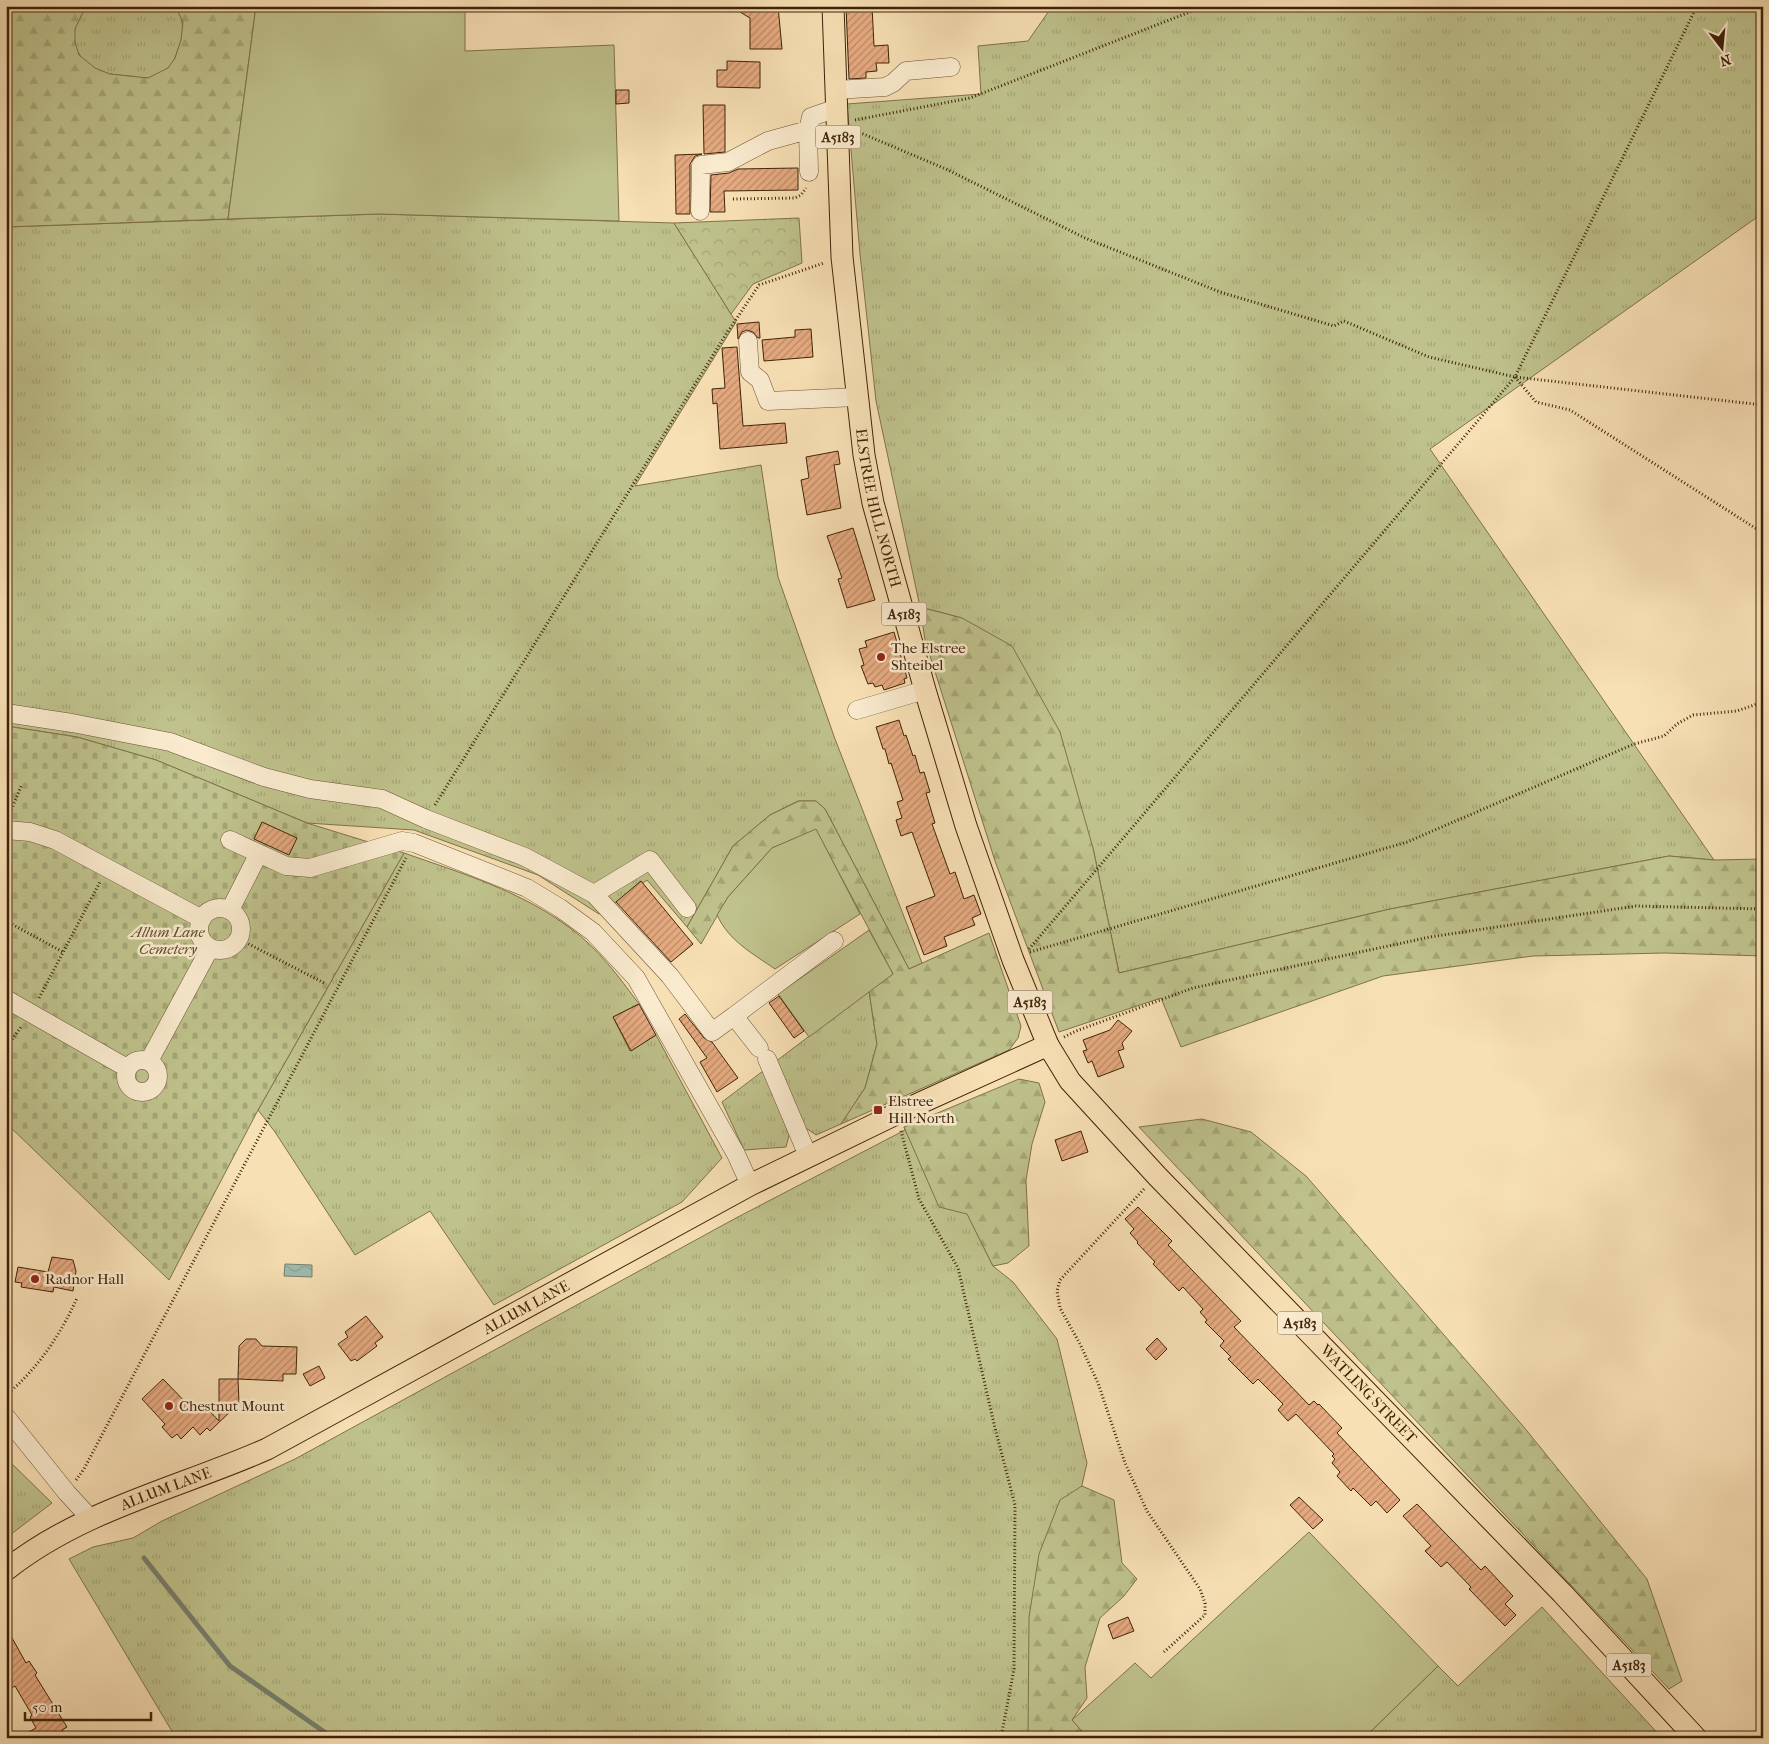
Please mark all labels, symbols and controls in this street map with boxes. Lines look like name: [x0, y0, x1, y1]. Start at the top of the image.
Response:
north arrow: [1696, 22, 1746, 72]
text: N: [1718, 50, 1733, 70]
road number: A5183: [816, 125, 860, 148]
street label: ELSTREE HILL NORTH: [852, 427, 905, 590]
road number: A5183: [882, 602, 926, 626]
place label: The Elstree Shteibel: [891, 639, 966, 674]
marker: The Elstree Shteibel: [875, 651, 887, 663]
park label: Allum Lane Cemetery: [129, 923, 205, 958]
road number: A5183: [1008, 990, 1052, 1014]
place label: Elstree Hill North: [888, 1092, 955, 1127]
marker: Elstree Hill North: [872, 1104, 884, 1116]
place label: Radnor Hall: [45, 1270, 124, 1288]
marker: Radnor Hall: [29, 1273, 41, 1285]
street label: ALLUM LANE: [479, 1277, 572, 1339]
road number: A5183: [1278, 1312, 1322, 1335]
street label: WATLING STREET: [1316, 1340, 1421, 1448]
place label: Chestnut Mount: [179, 1397, 285, 1415]
marker: Chestnut Mount: [163, 1400, 175, 1412]
street label: ALLUM LANE: [117, 1463, 214, 1515]
road number: A5183: [1606, 1654, 1652, 1676]
scale bar: [25, 1689, 151, 1721]
text: 50 m: [32, 1698, 63, 1716]

